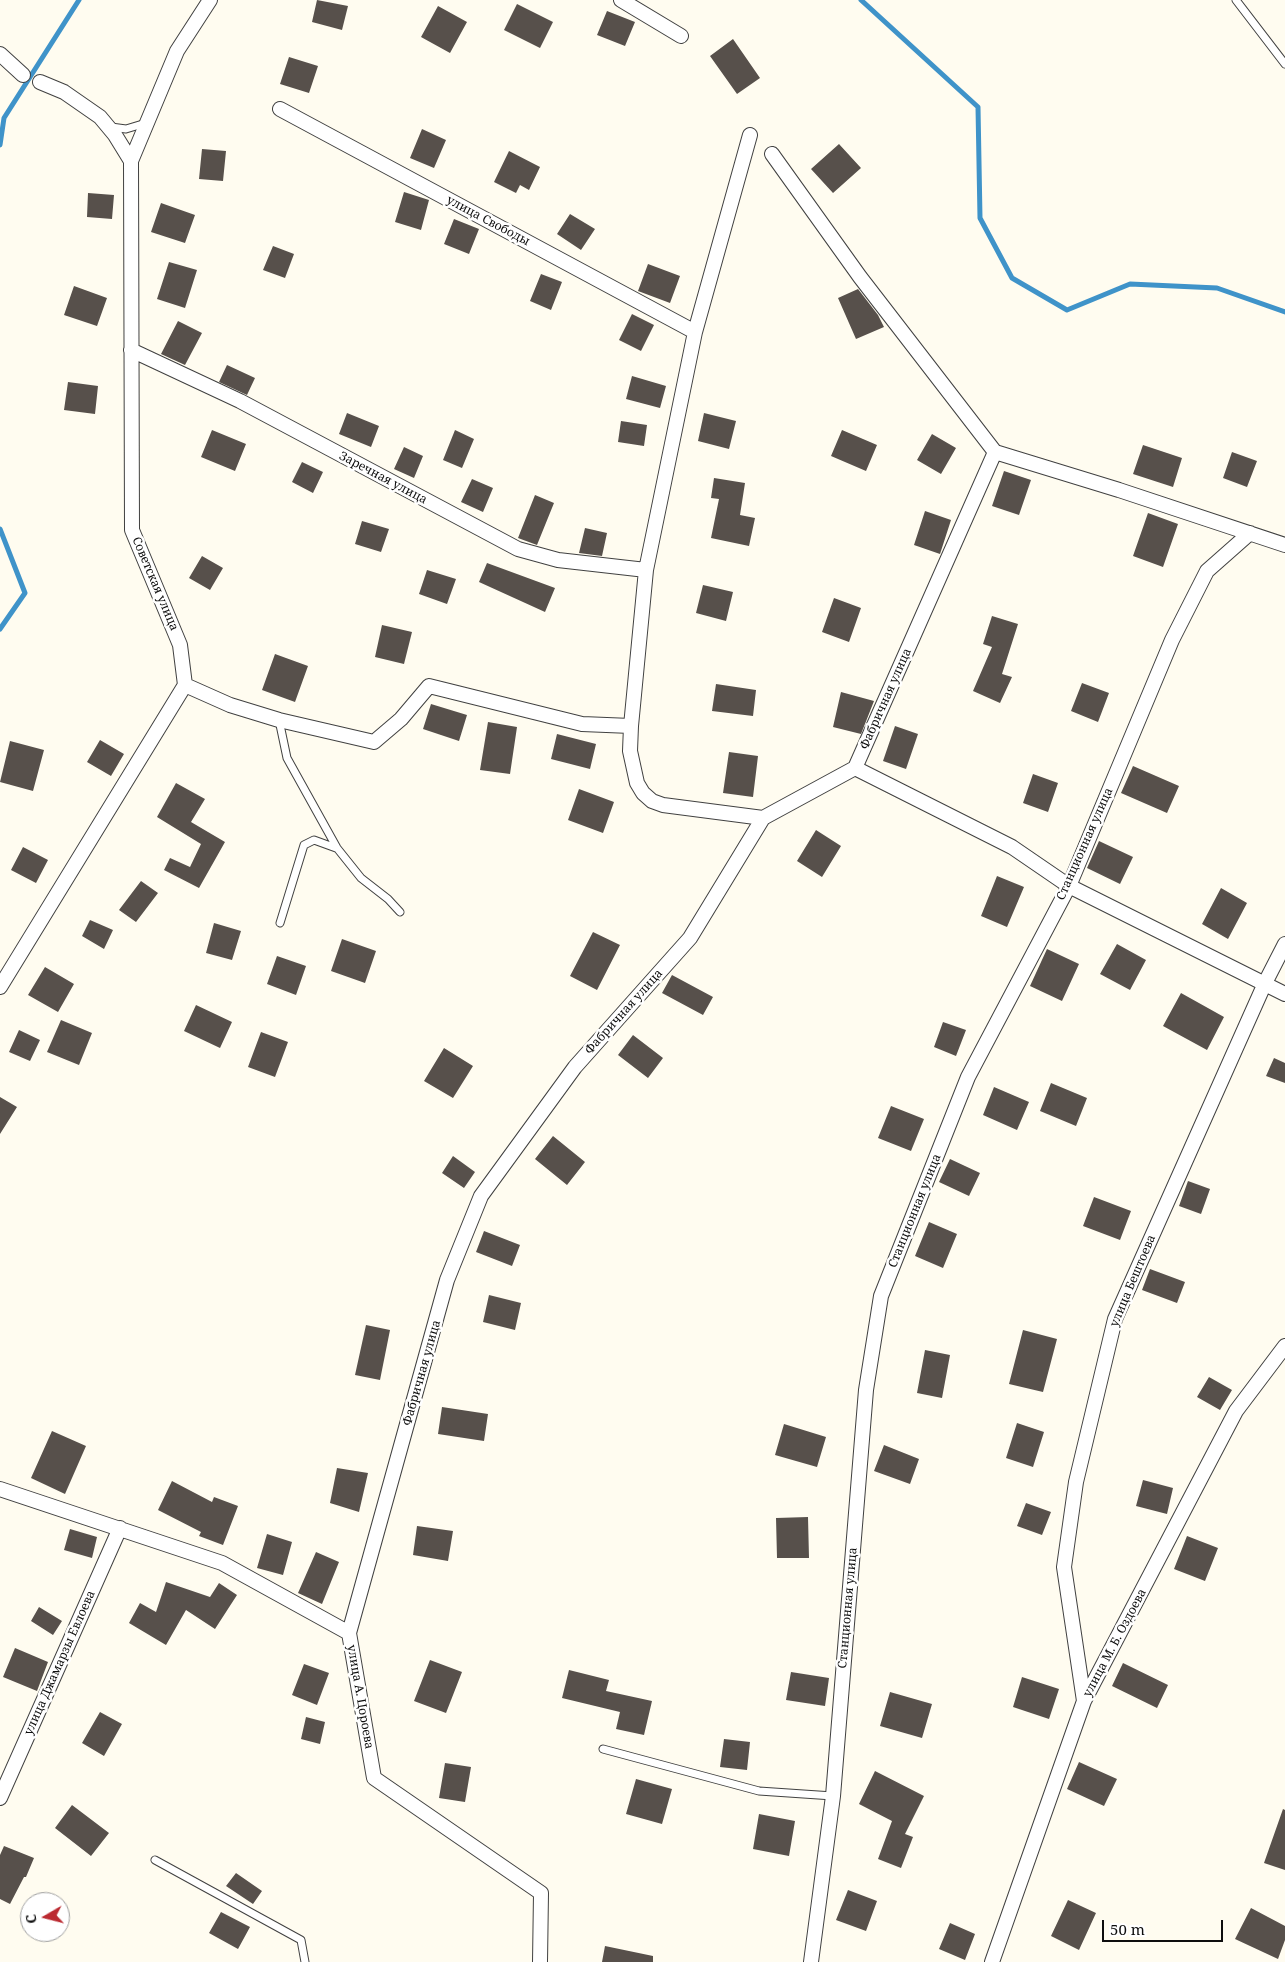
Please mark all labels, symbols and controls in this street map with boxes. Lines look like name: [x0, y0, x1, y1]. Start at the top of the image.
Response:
street label: улица Свободы: [444, 193, 532, 249]
street label: Заречная улица: [337, 449, 429, 507]
street label: Советская улица: [129, 535, 181, 633]
street label: Фабричная улица: [857, 646, 915, 752]
street label: Станционная улица: [1054, 786, 1116, 902]
street label: Фабричная улица: [582, 967, 666, 1057]
street label: Станционная улица: [886, 1152, 944, 1270]
street label: улица Бештоева: [1107, 1233, 1159, 1329]
street label: Фабричная улица: [400, 1318, 444, 1428]
street label: Станционная улица: [836, 1547, 860, 1669]
street label: улица М. Б. Оздоева: [1080, 1587, 1150, 1699]
street label: улица Джамарзы Евлоева: [22, 1588, 98, 1738]
street label: улица А. Цороева: [344, 1644, 376, 1750]
north arrow: [20, 1892, 70, 1942]
scale bar: [1105, 1910, 1226, 1942]
text: С: [21, 1913, 41, 1925]
text: 50 m: [1110, 1919, 1145, 1939]

